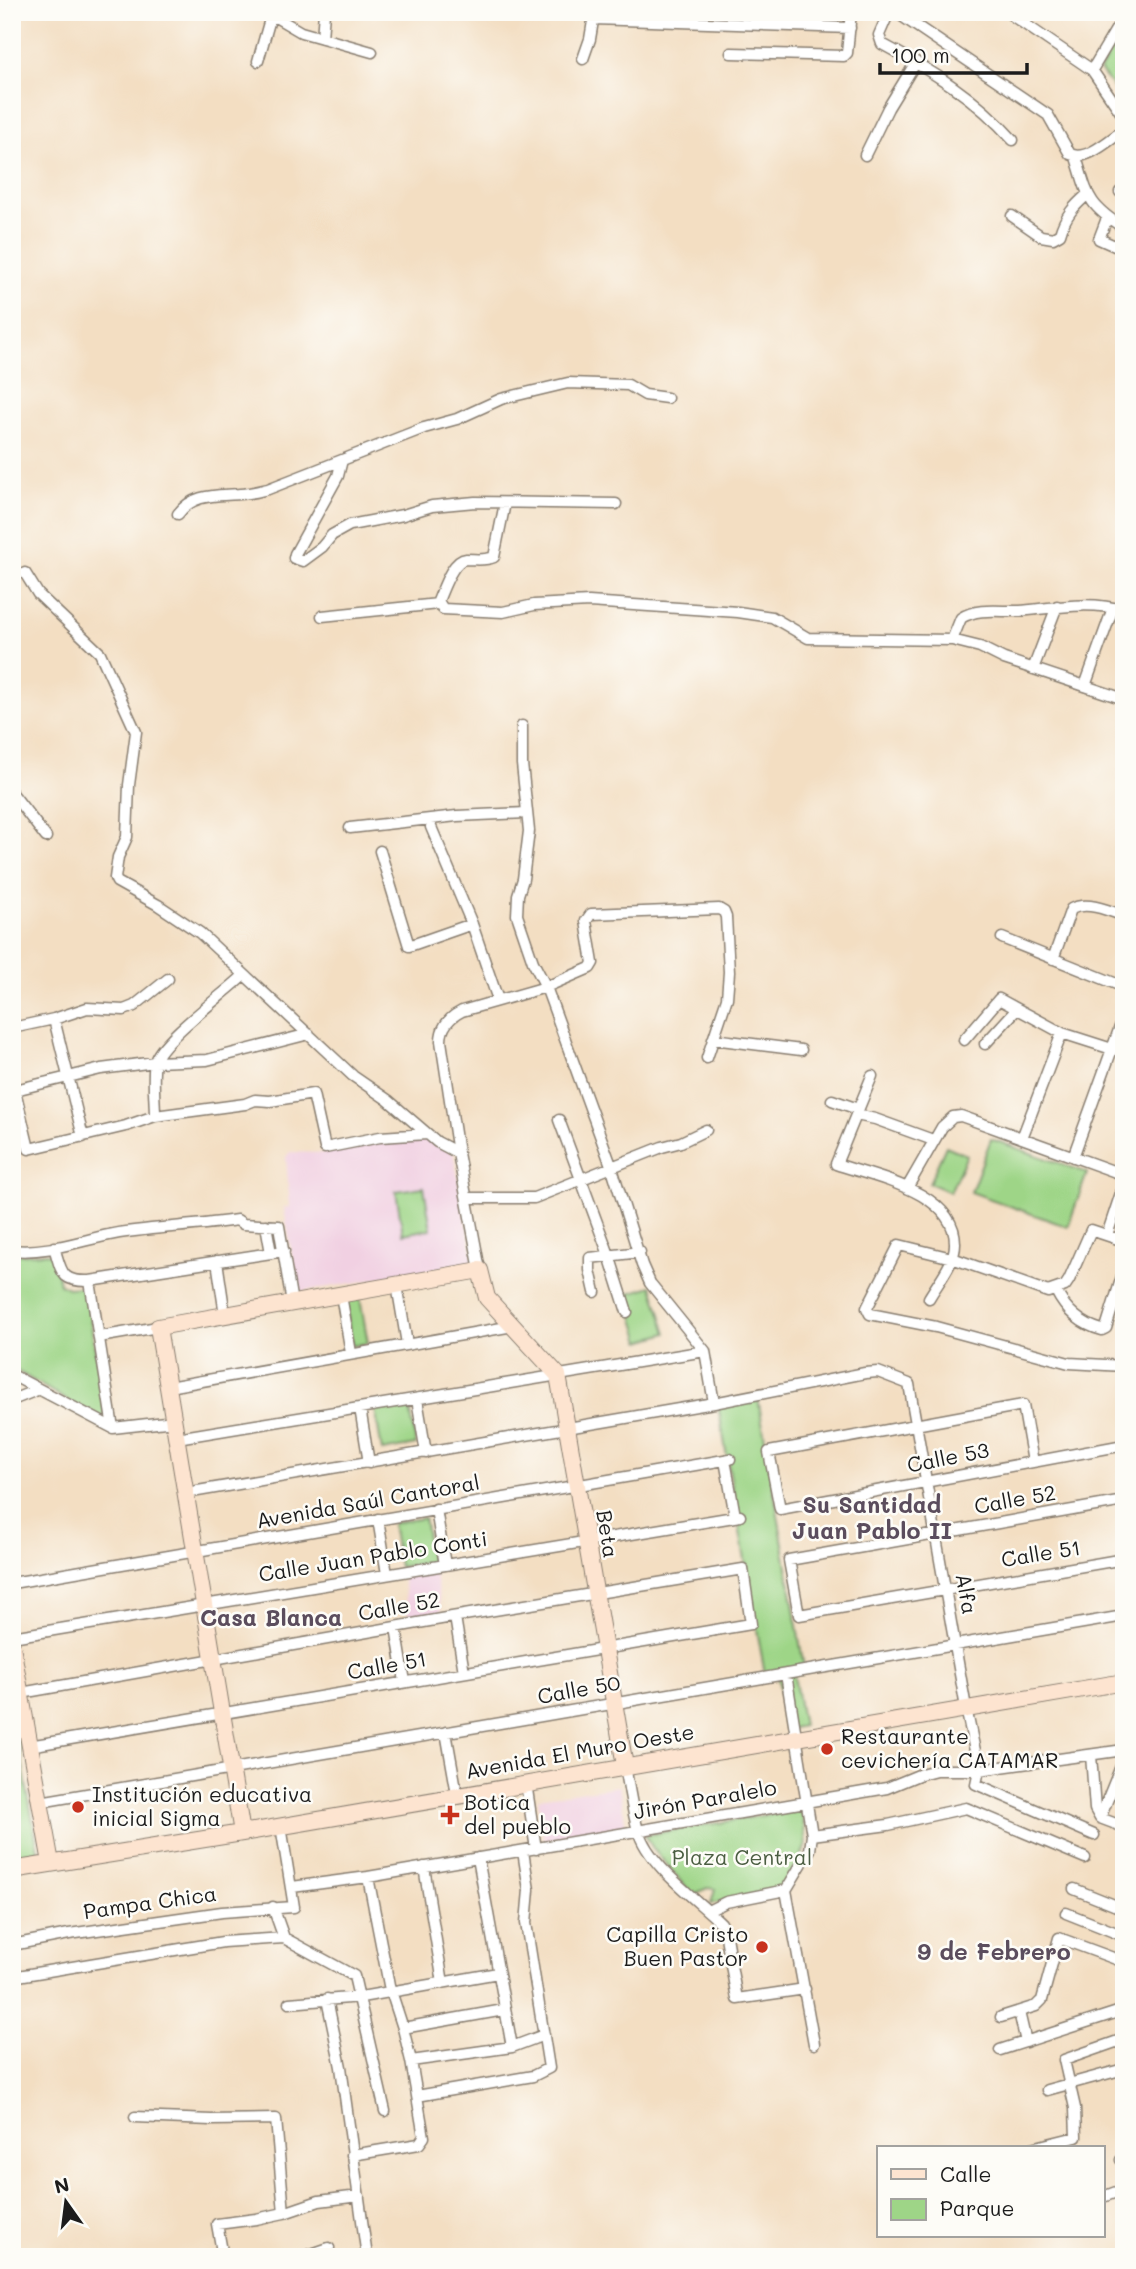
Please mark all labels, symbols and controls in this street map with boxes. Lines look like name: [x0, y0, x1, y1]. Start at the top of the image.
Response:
scale bar: [880, 32, 1028, 76]
text: 100 m: [891, 41, 950, 68]
street label: Calle 53: [904, 1435, 991, 1478]
street label: Avenida Saúl Cantoral: [254, 1468, 482, 1533]
street label: Calle 52: [972, 1478, 1058, 1519]
district label: Su Santidad Juan Pablo II: [792, 1489, 952, 1545]
street label: Beta: [591, 1508, 626, 1560]
street label: Calle Juan Pablo Conti: [256, 1524, 489, 1587]
street label: Calle 51: [999, 1533, 1082, 1572]
street label: Alfa: [951, 1571, 984, 1616]
street label: Calle 52: [356, 1585, 442, 1626]
district label: Casa Blanca: [200, 1602, 342, 1632]
street label: Calle 51: [345, 1644, 428, 1685]
street label: Calle 50: [535, 1668, 622, 1709]
street label: Avenida El Muro Oeste: [463, 1717, 696, 1784]
place label: Restaurante cevichería CATAMAR: [841, 1722, 1059, 1773]
marker: Restaurante cevichería CATAMAR: [819, 1741, 835, 1757]
street label: Jirón Paralelo: [631, 1773, 778, 1824]
place label: Institución educativa inicial Sigma: [92, 1780, 312, 1831]
place label: Botica del pueblo: [464, 1788, 571, 1839]
marker: Institución educativa inicial Sigma: [70, 1799, 86, 1815]
marker: Botica del pueblo: [442, 1807, 458, 1823]
park label: Plaza Central: [672, 1843, 812, 1870]
street label: Pampa Chica: [82, 1879, 218, 1924]
place label: Capilla Cristo Buen Pastor: [606, 1920, 748, 1971]
district label: 9 de Febrero: [917, 1936, 1071, 1966]
marker: Capilla Cristo Buen Pastor: [754, 1939, 770, 1955]
legend: [877, 2146, 1104, 2238]
text: Calle: [940, 2160, 992, 2187]
north arrow: [32, 2168, 102, 2238]
text: N: [52, 2171, 72, 2199]
text: Parque: [940, 2194, 1014, 2221]

